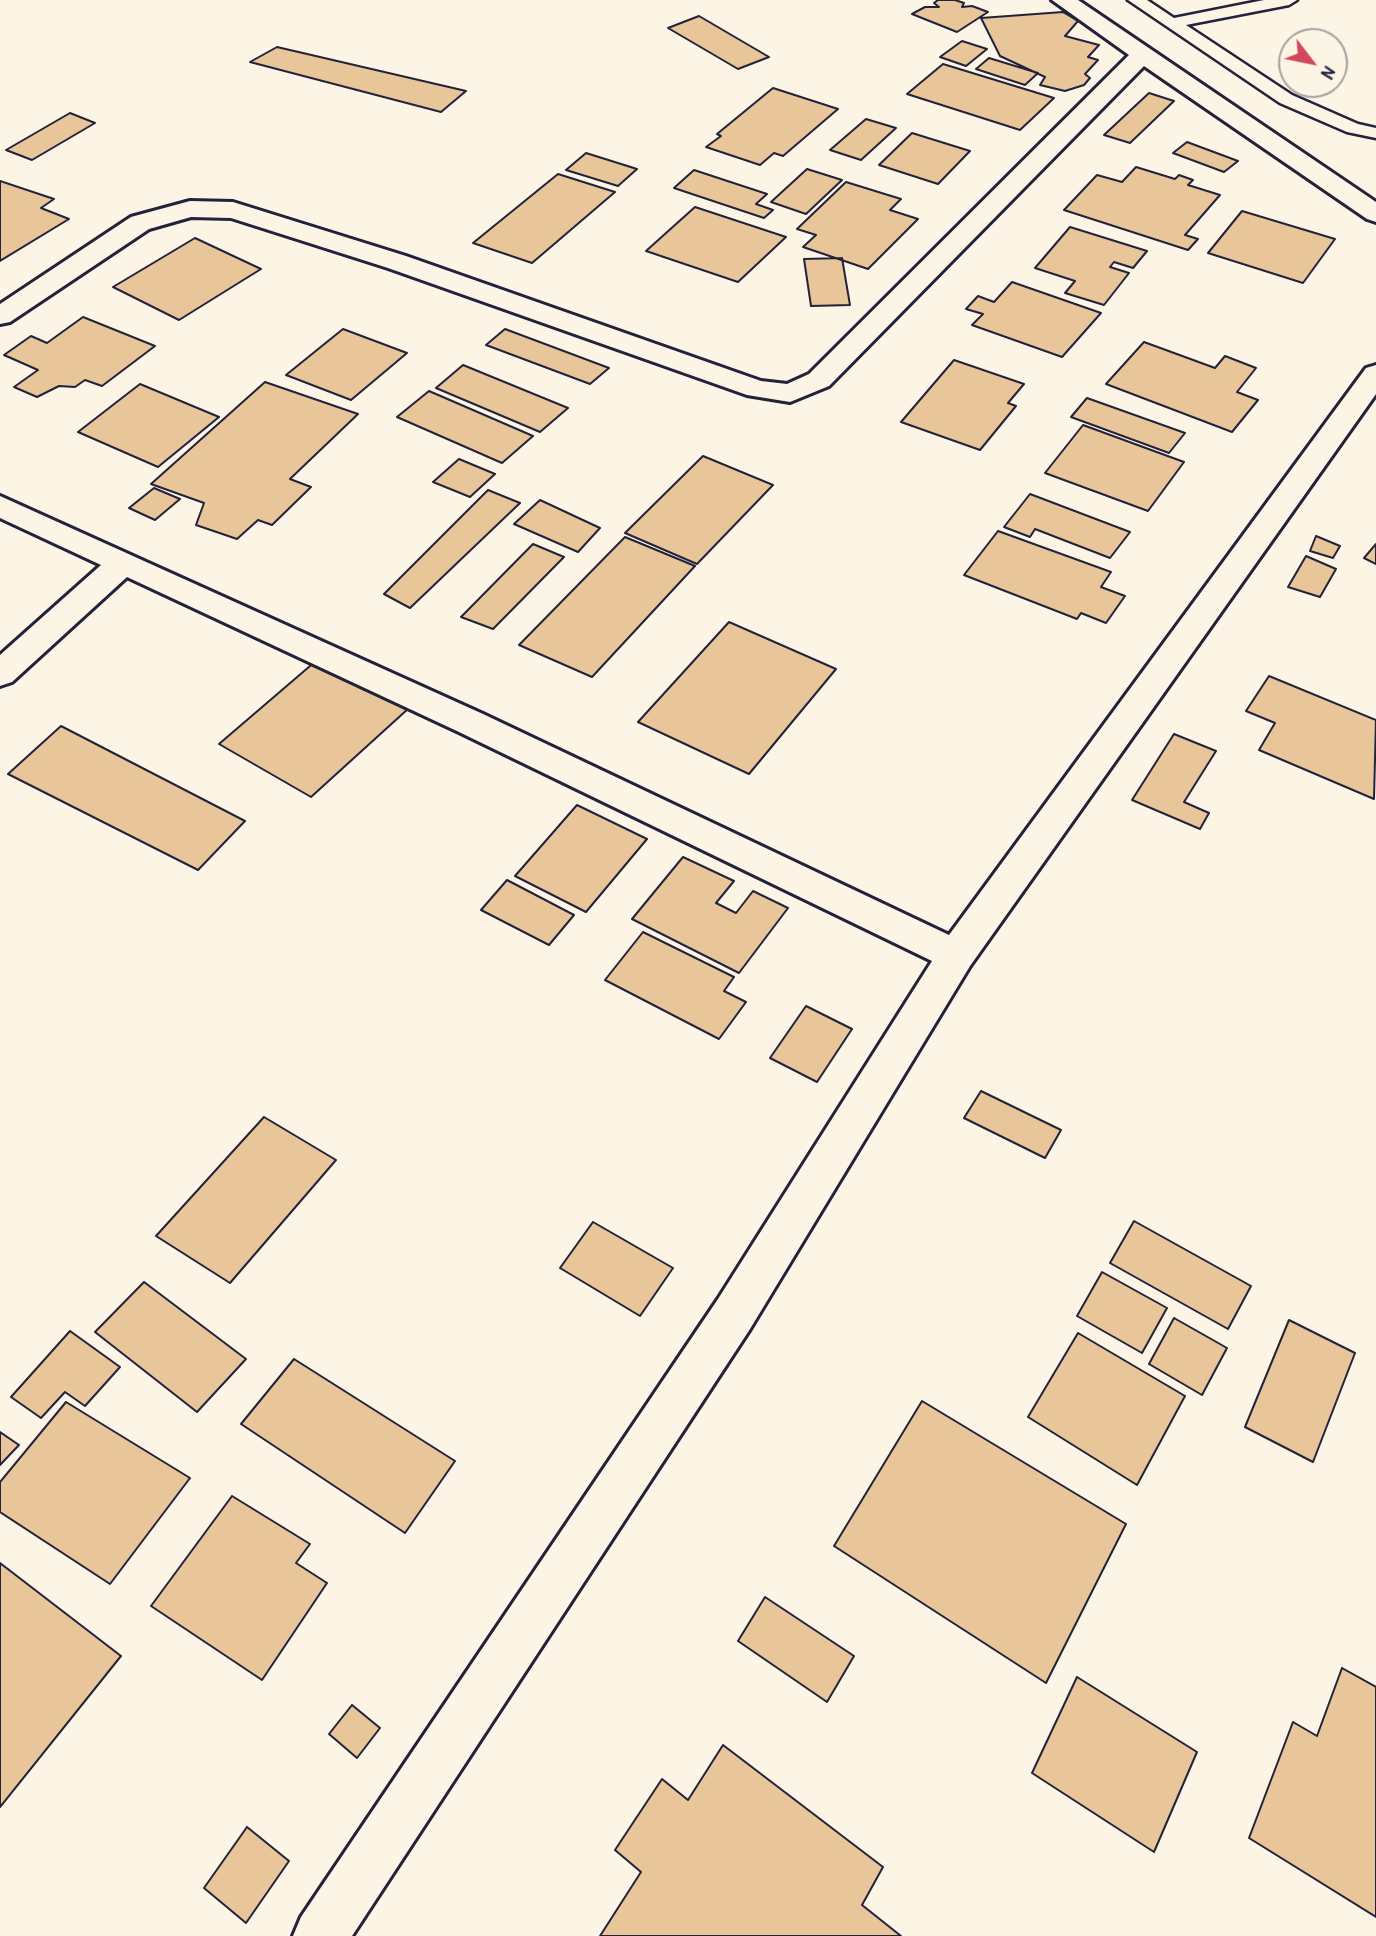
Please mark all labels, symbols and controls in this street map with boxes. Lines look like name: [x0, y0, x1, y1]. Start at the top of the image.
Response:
north arrow: [1278, 28, 1348, 98]
text: N: [1315, 62, 1343, 84]

